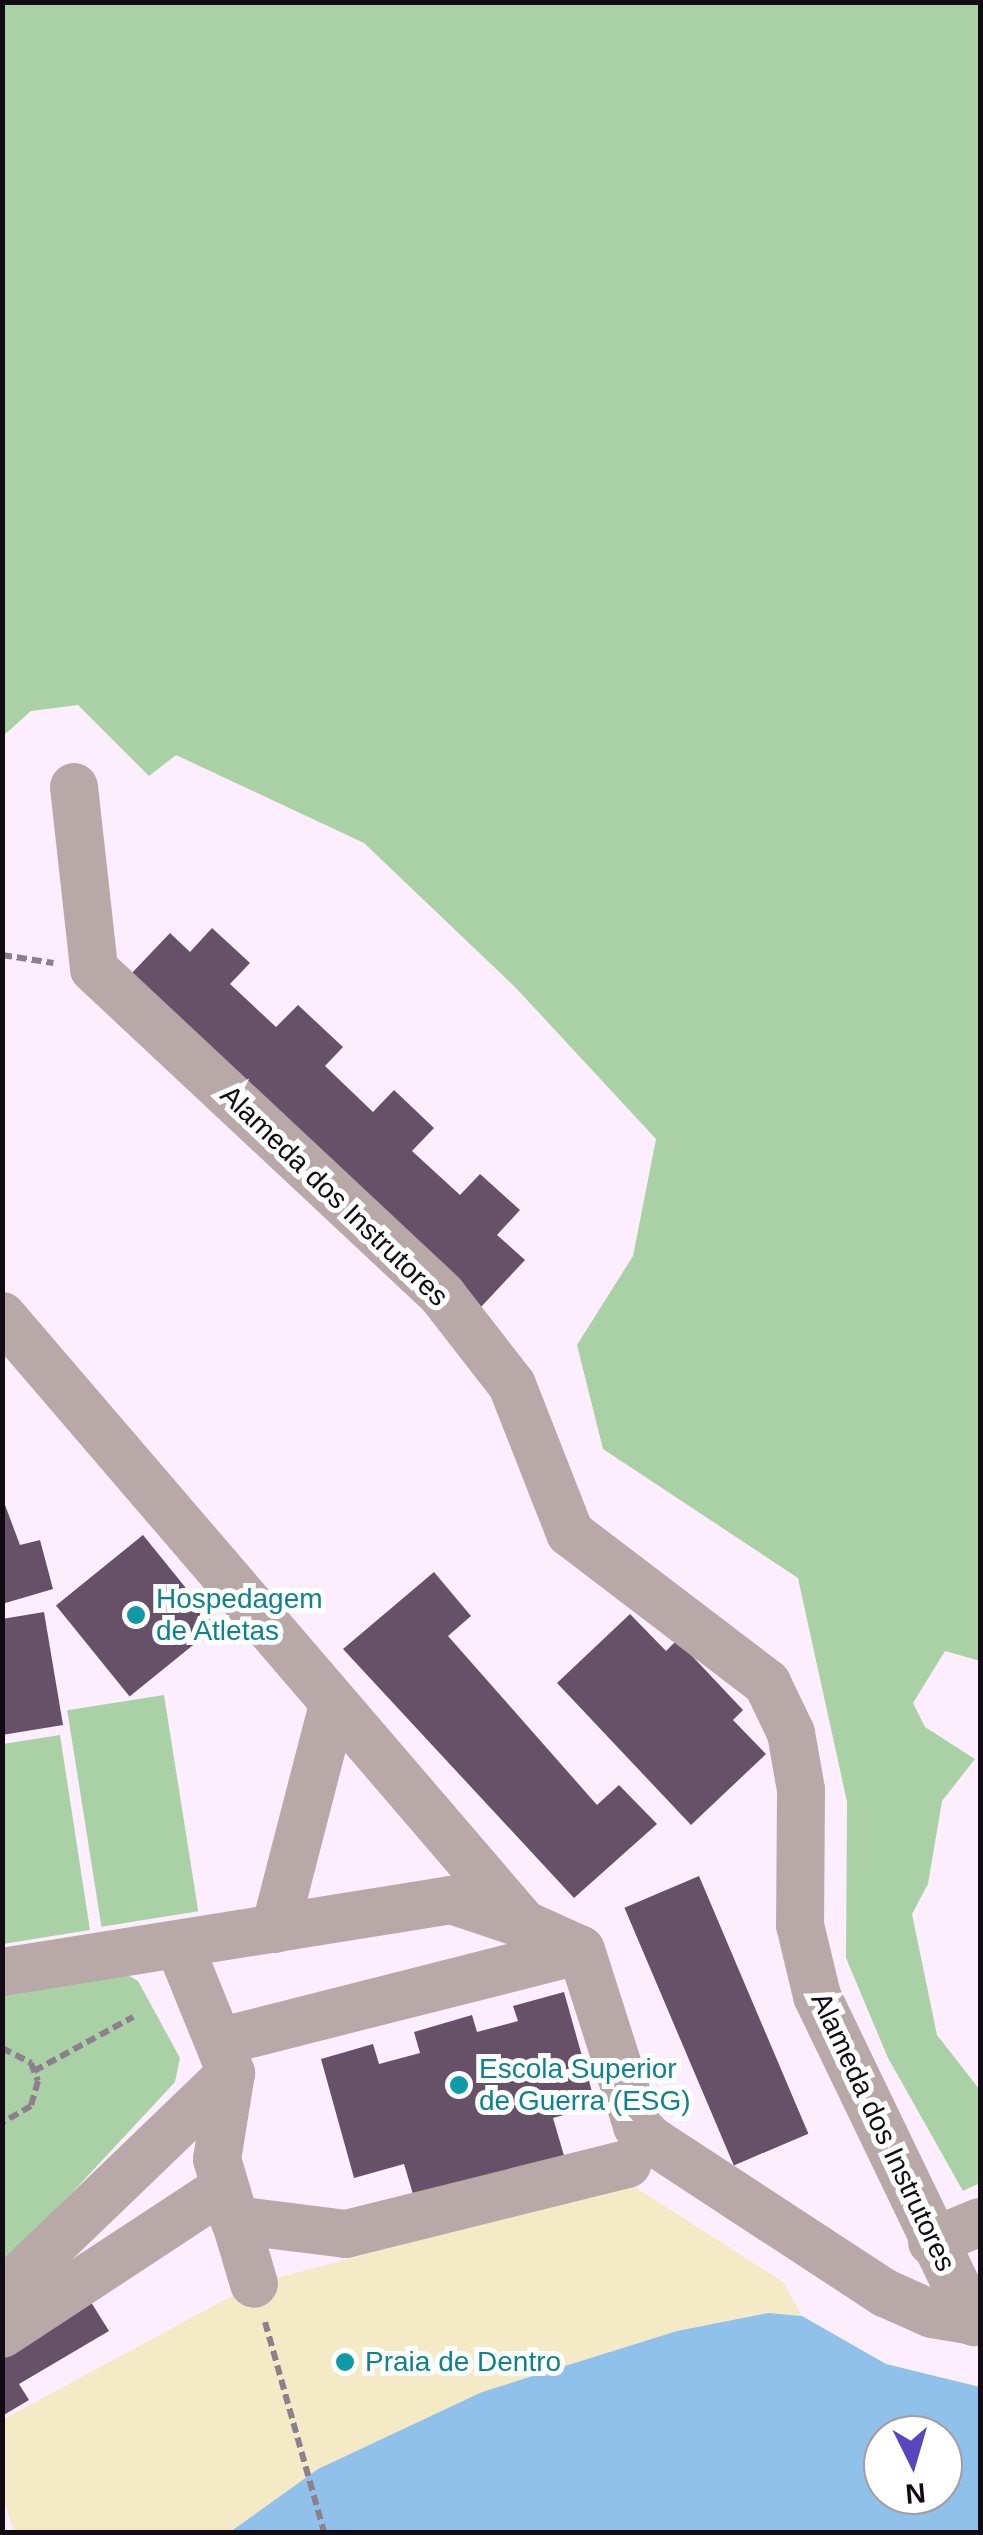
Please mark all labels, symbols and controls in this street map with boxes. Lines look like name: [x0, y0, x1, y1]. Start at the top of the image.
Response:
street label: Alameda dos Instrutores: [213, 1079, 455, 1313]
place label: Hospedagem de Atletas: [156, 1582, 323, 1648]
marker: Hospedagem de Atletas: [125, 1604, 147, 1626]
street label: Alameda dos Instrutores: [804, 1987, 962, 2277]
place label: Escola Superior de Guerra (ESG): [479, 2052, 691, 2118]
marker: Escola Superior de Guerra (ESG): [448, 2074, 470, 2096]
place label: Praia de Dentro: [365, 2345, 561, 2379]
marker: Praia de Dentro: [334, 2351, 356, 2373]
north arrow: [863, 2415, 963, 2515]
text: N: [904, 2477, 927, 2510]

